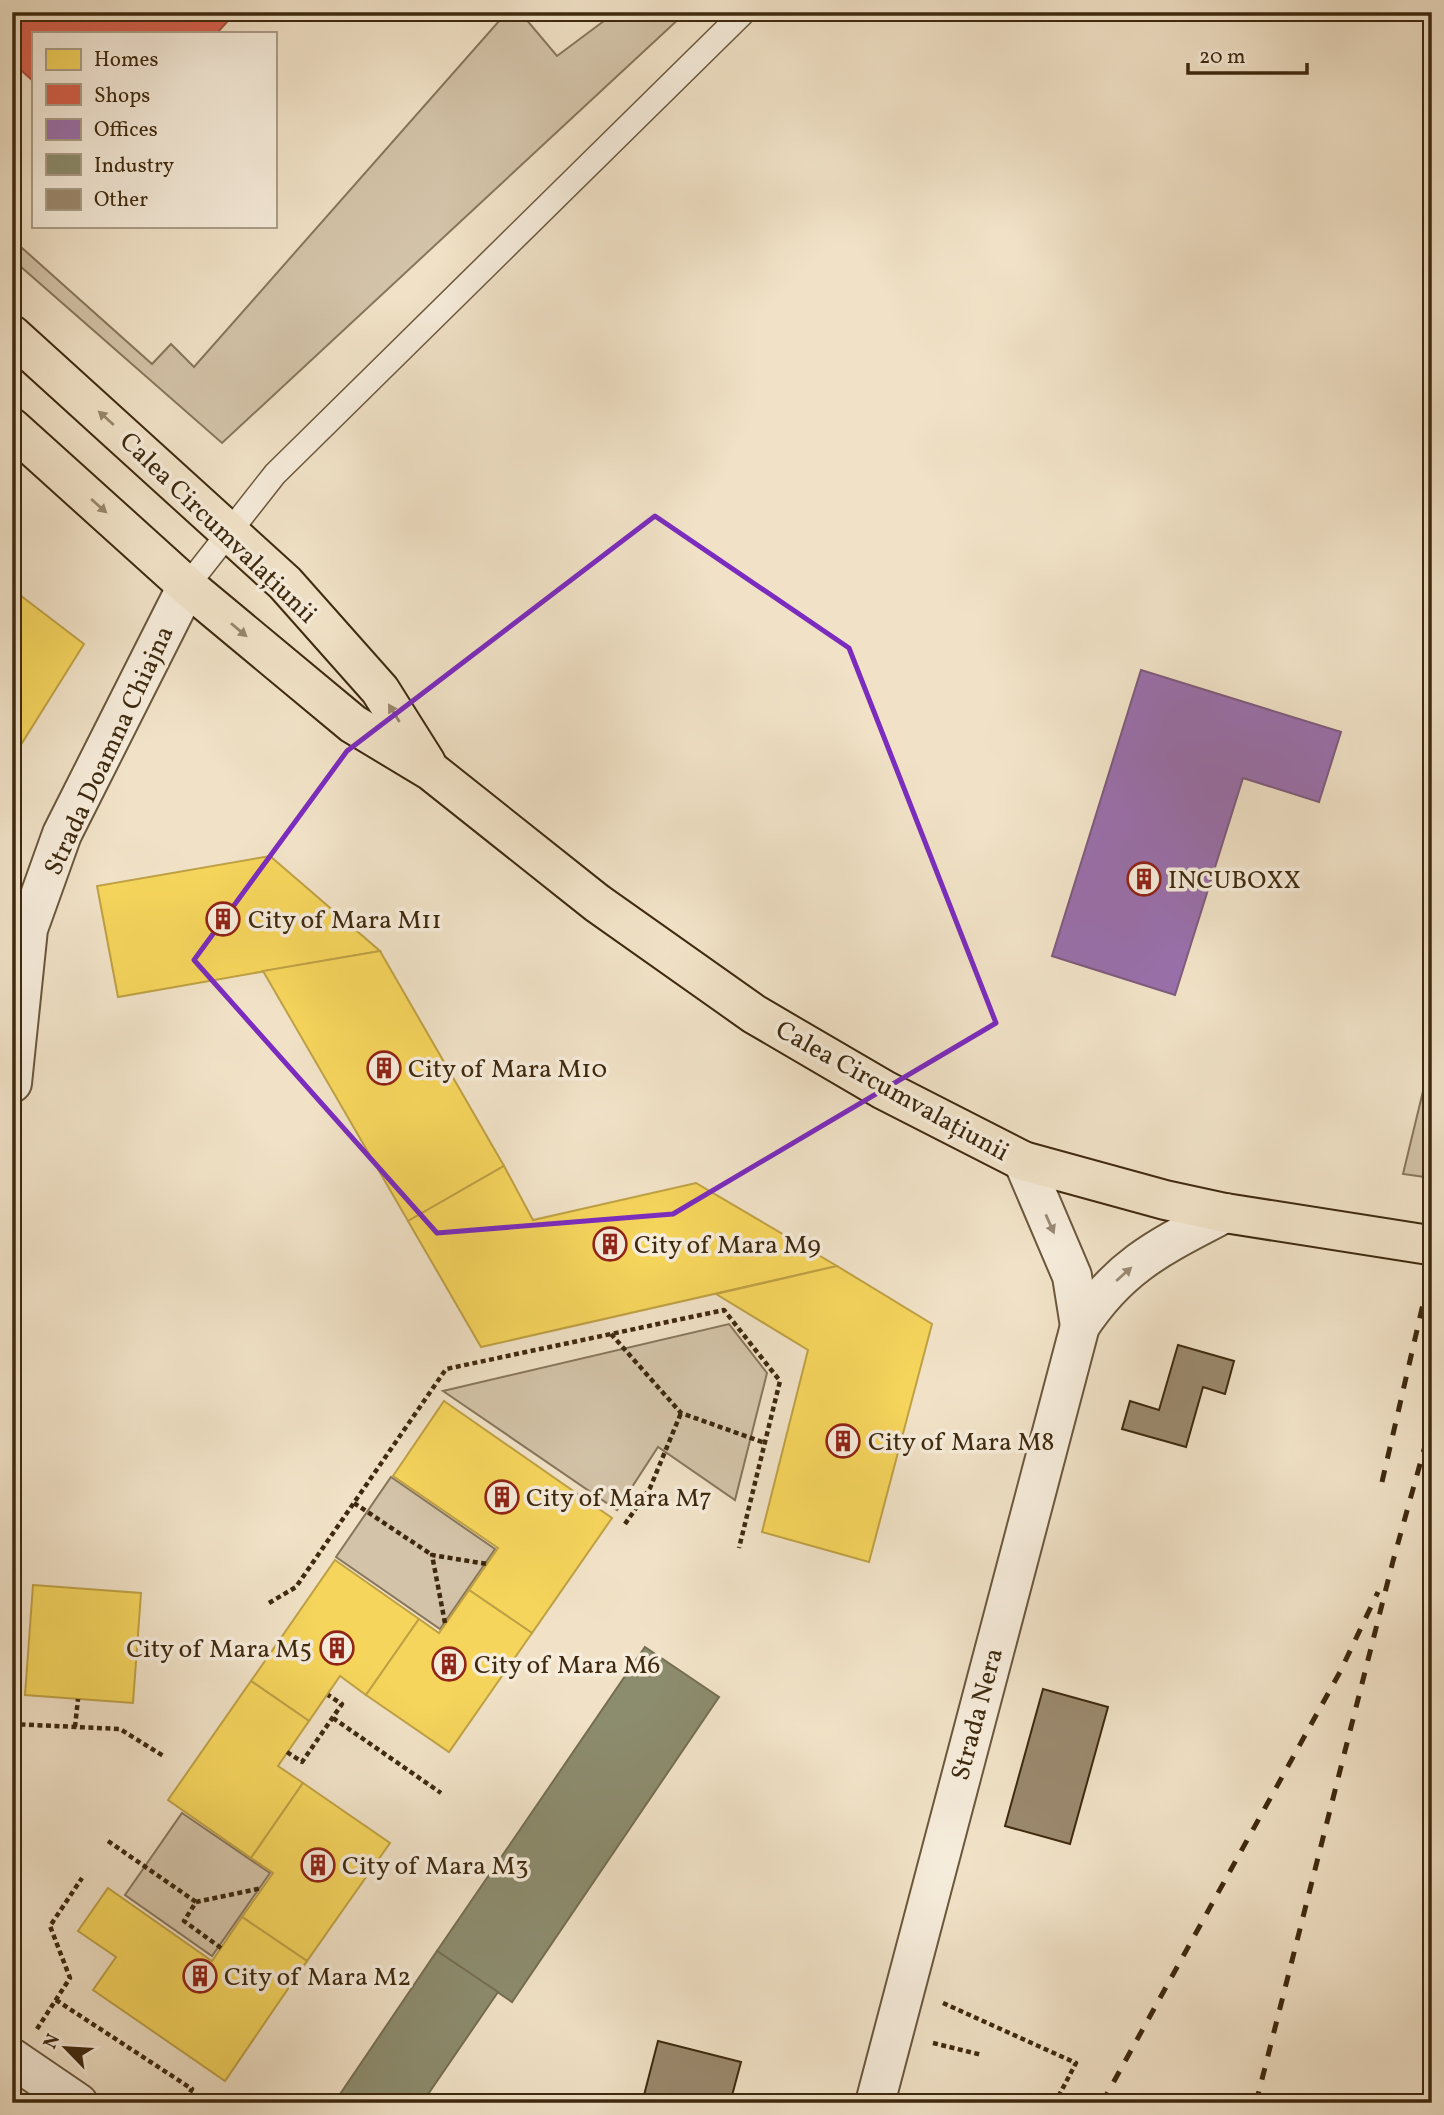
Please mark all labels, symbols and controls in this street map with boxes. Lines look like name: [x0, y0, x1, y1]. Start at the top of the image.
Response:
legend: [32, 32, 276, 228]
scale bar: [1188, 32, 1308, 76]
text: 20 m: [1199, 43, 1245, 72]
text: Homes: [94, 46, 159, 75]
text: Shops: [94, 82, 150, 111]
text: Offices: [94, 116, 158, 145]
text: Industry: [94, 152, 175, 181]
text: Other: [94, 186, 148, 215]
one-way arrow: [98, 411, 115, 427]
street label: Calea Circumvalațiunii: [111, 425, 324, 632]
one-way arrow: [91, 498, 108, 514]
street label: Strada Doamna Chiajna: [36, 620, 184, 882]
one-way arrow: [230, 622, 247, 637]
one-way arrow: [388, 703, 401, 723]
building icon: INCUBOXX: [1125, 860, 1163, 898]
place label: INCUBOXX: [1168, 863, 1301, 899]
building icon: City of Mara M11: [204, 900, 242, 938]
place label: City of Mara M11: [248, 903, 442, 939]
street label: Calea Circumvalațiunii: [769, 1013, 1015, 1171]
building icon: City of Mara M10: [365, 1049, 403, 1087]
place label: City of Mara M10: [408, 1052, 607, 1088]
one-way arrow: [1044, 1214, 1056, 1234]
building icon: City of Mara M9: [591, 1225, 629, 1263]
place label: City of Mara M9: [634, 1228, 821, 1264]
one-way arrow: [1115, 1266, 1133, 1282]
building icon: City of Mara M8: [824, 1422, 862, 1460]
place label: City of Mara M8: [868, 1425, 1055, 1461]
building icon: City of Mara M7: [483, 1478, 521, 1516]
place label: City of Mara M7: [526, 1481, 712, 1517]
building icon: City of Mara M5: [318, 1629, 356, 1667]
place label: City of Mara M5: [126, 1632, 312, 1668]
street label: Strada Nera: [943, 1644, 1013, 1785]
building icon: City of Mara M6: [430, 1645, 468, 1683]
place label: City of Mara M6: [474, 1648, 661, 1684]
building icon: City of Mara M3: [299, 1846, 337, 1884]
place label: City of Mara M3: [342, 1849, 529, 1885]
building icon: City of Mara M2: [181, 1957, 219, 1995]
place label: City of Mara M2: [224, 1960, 411, 1996]
north arrow: [32, 2014, 102, 2084]
text: N: [38, 2030, 67, 2053]

